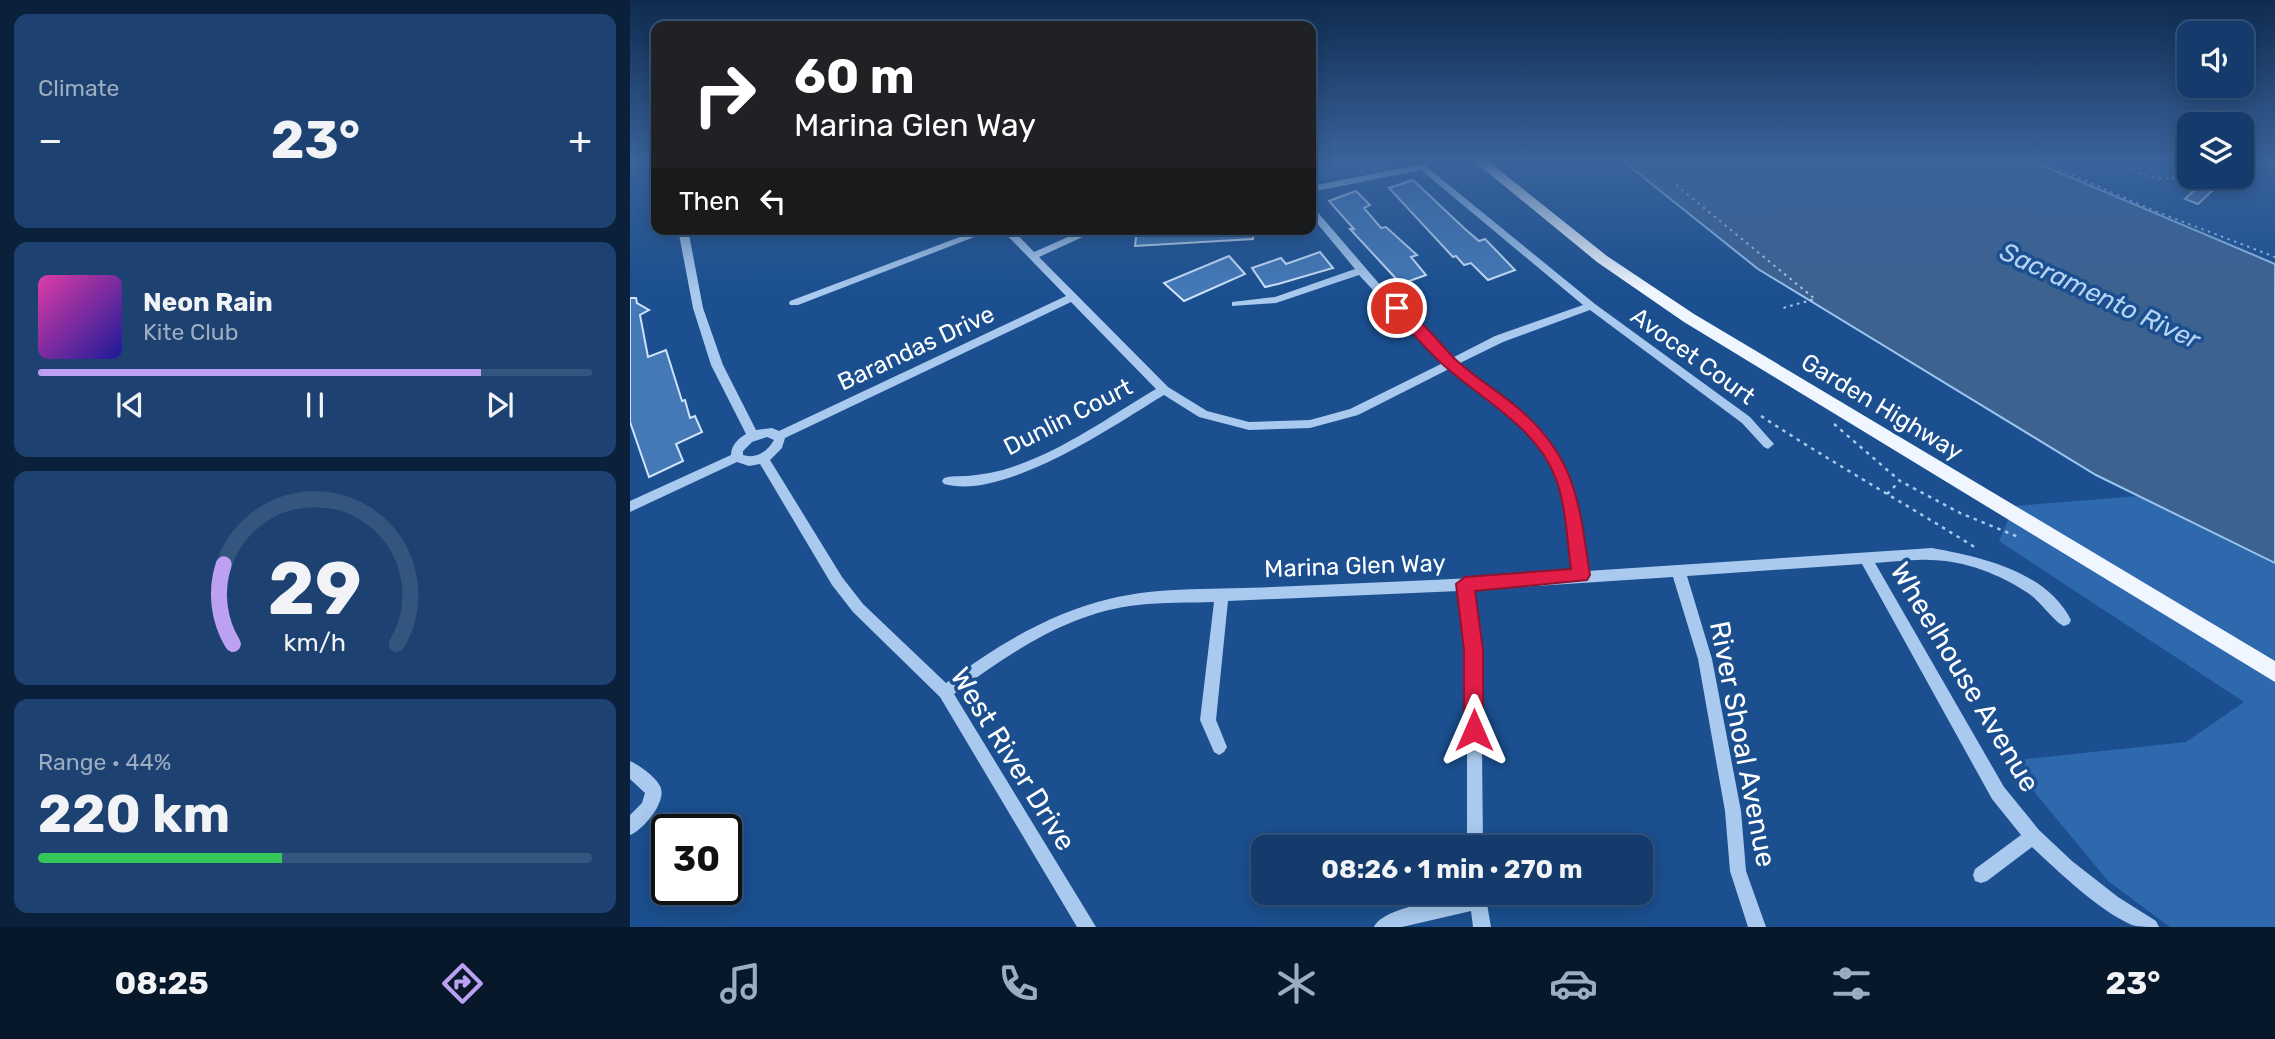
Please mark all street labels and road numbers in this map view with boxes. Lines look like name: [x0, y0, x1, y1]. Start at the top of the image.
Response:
street label: Barandas Drive: [833, 300, 999, 396]
street label: Avocet Court: [1625, 302, 1761, 410]
street label: Garden Highway: [1796, 348, 1968, 466]
street label: Dunlin Court: [999, 373, 1137, 461]
street label: Marina Glen Way: [1264, 549, 1446, 583]
street label: Wheelhouse Avenue: [1883, 556, 2047, 798]
street label: River Shoal Avenue: [1703, 618, 1783, 870]
street label: West River Drive: [943, 661, 1083, 857]

